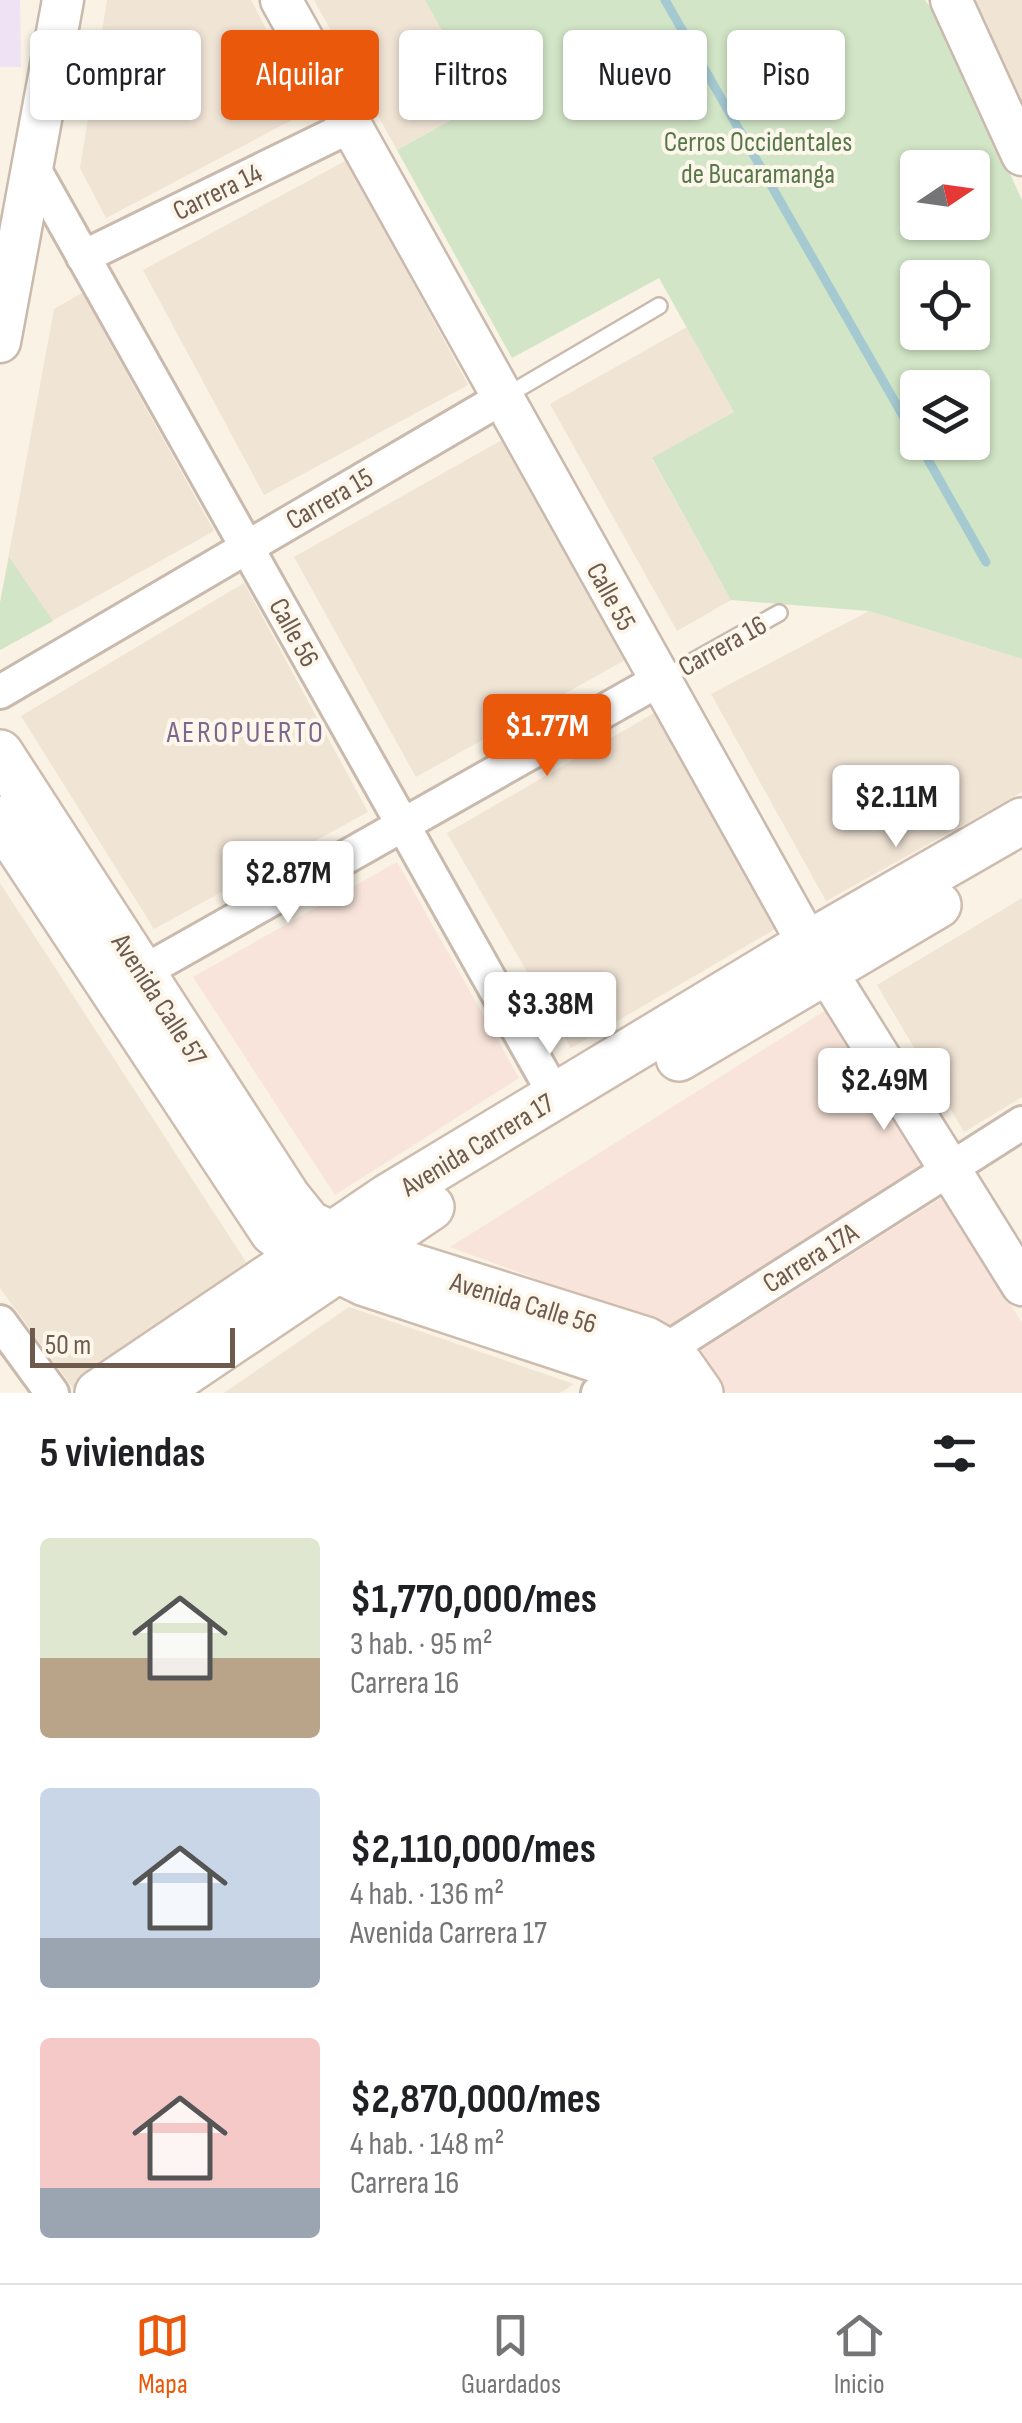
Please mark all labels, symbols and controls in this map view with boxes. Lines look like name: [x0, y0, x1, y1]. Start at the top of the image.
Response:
chip: Comprar: [30, 30, 201, 120]
chip: Alquilar: [221, 30, 379, 120]
chip: Filtros: [399, 30, 543, 120]
chip: Nuevo: [563, 30, 707, 120]
chip: Piso: [727, 30, 845, 120]
park label: Cerros Occidentales de Bucaramanga: [664, 126, 852, 191]
north arrow: [900, 150, 990, 240]
map controls: [900, 150, 990, 460]
street label: Carrera 14: [168, 157, 268, 228]
button: locate: [900, 260, 990, 350]
button: layers: [900, 370, 990, 460]
street label: Carrera 15: [281, 461, 379, 537]
street label: Calle 55: [579, 557, 643, 636]
street label: Calle 56: [261, 593, 326, 673]
street label: Carrera 16: [673, 609, 773, 684]
pin: $1.77M: [466, 694, 628, 779]
text: $1.77M: [505, 707, 589, 746]
district label: AEROPUERTO: [166, 715, 325, 751]
pin: $2.11M: [815, 765, 977, 850]
text: $2.11M: [854, 778, 938, 817]
pin: $2.87M: [207, 841, 369, 926]
text: $2.87M: [245, 854, 331, 893]
street label: Avenida Calle 57: [104, 927, 213, 1072]
pin: $3.38M: [469, 972, 631, 1057]
text: $3.38M: [506, 985, 594, 1024]
pin: $2.49M: [803, 1048, 965, 1133]
text: $2.49M: [840, 1061, 928, 1100]
street label: Avenida Carrera 17: [395, 1087, 560, 1204]
street label: Carrera 17A: [757, 1216, 865, 1300]
street label: Avenida Calle 56: [446, 1265, 601, 1341]
scale bar: [30, 1323, 235, 1368]
text: 50 m: [45, 1329, 91, 1362]
icon: filters: [927, 1426, 982, 1481]
text: 5 viviendas: [40, 1428, 205, 1479]
text: $1,770,000/mes: [350, 1574, 597, 1625]
icon: home: [120, 1578, 240, 1698]
text: 3 hab. · 95 m²: [350, 1625, 493, 1664]
text: Carrera 16: [350, 1664, 459, 1703]
text: $2,110,000/mes: [350, 1824, 596, 1875]
icon: home: [120, 1828, 240, 1948]
text: 4 hab. · 136 m²: [350, 1875, 504, 1914]
text: Avenida Carrera 17: [350, 1914, 547, 1953]
text: $2,870,000/mes: [350, 2074, 601, 2125]
icon: home: [120, 2078, 240, 2198]
text: 4 hab. · 148 m²: [350, 2125, 504, 2164]
text: Carrera 16: [350, 2164, 459, 2203]
tab: Mapa: [135, 2308, 190, 2401]
tab: Guardados: [461, 2308, 561, 2401]
tab: Inicio: [832, 2308, 887, 2401]

